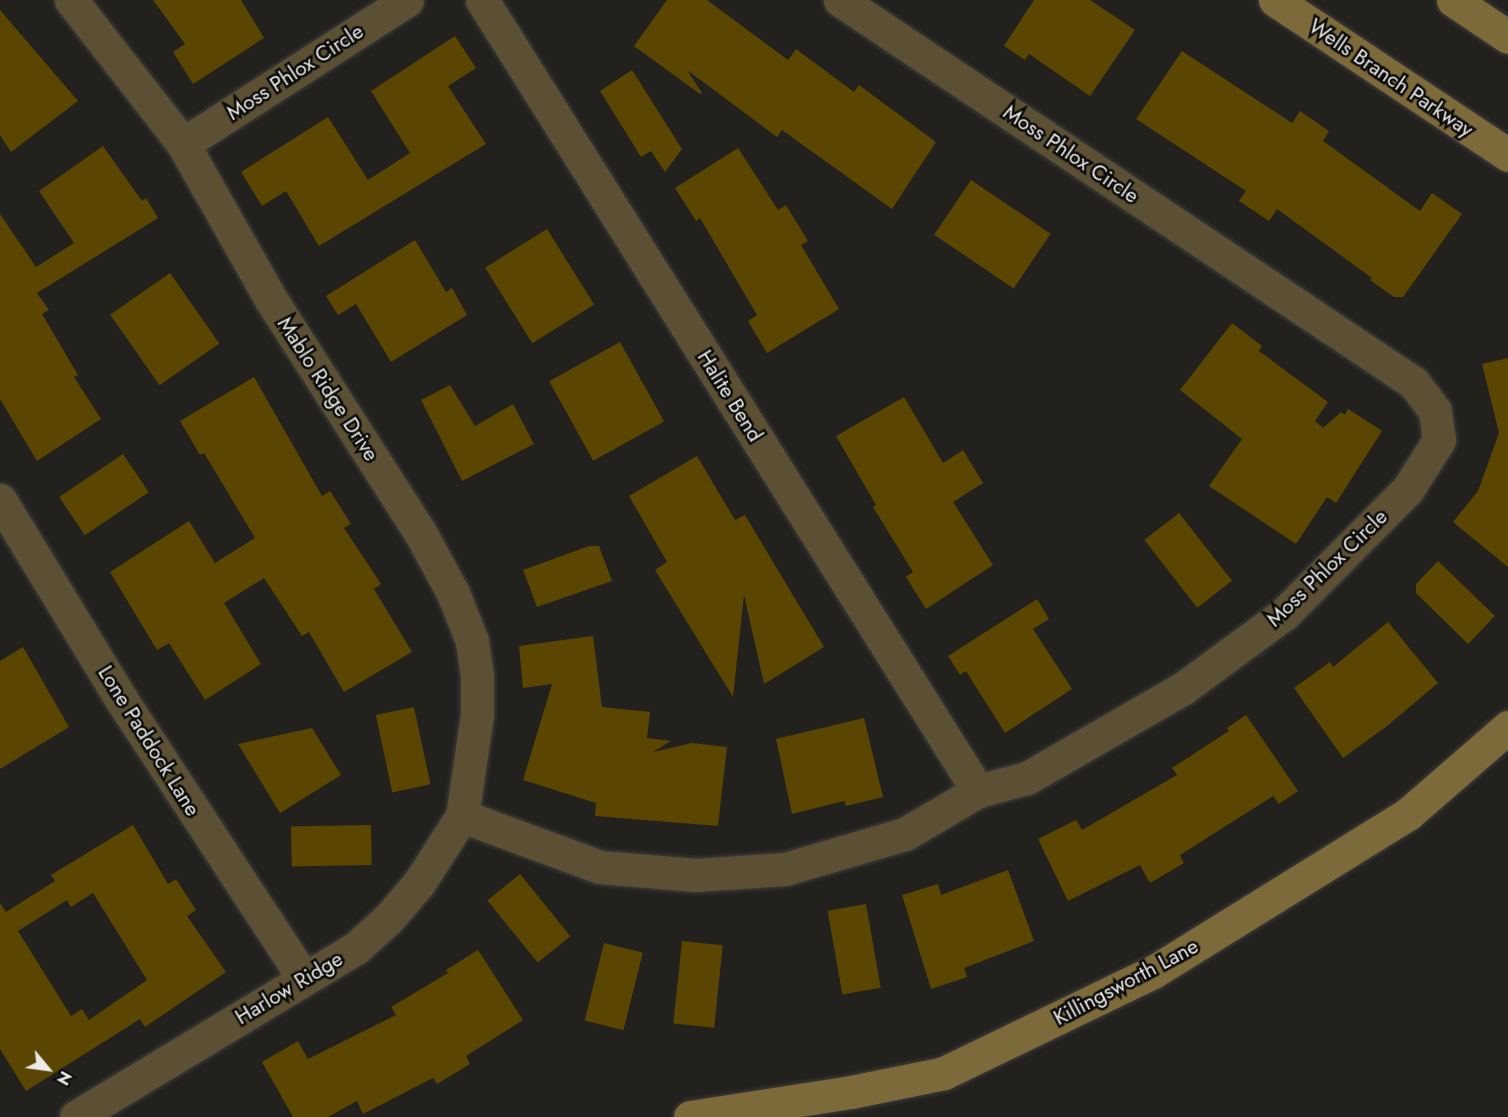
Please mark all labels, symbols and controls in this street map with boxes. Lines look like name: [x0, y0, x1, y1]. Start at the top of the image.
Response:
street label: Wells Branch Parkway: [1304, 14, 1478, 142]
street label: Moss Phlox Circle: [222, 18, 368, 126]
street label: Moss Phlox Circle: [999, 99, 1143, 209]
street label: Mablo Ridge Drive: [272, 312, 384, 466]
street label: Halite Bend: [692, 346, 768, 446]
street label: Moss Phlox Circle: [1262, 504, 1392, 632]
street label: Lone Paddock Lane: [93, 661, 205, 821]
street label: Killingsworth Lane: [1049, 933, 1203, 1031]
street label: Harlow Ridge: [231, 946, 347, 1030]
north arrow: [18, 1039, 78, 1099]
text: N: [51, 1067, 77, 1089]

